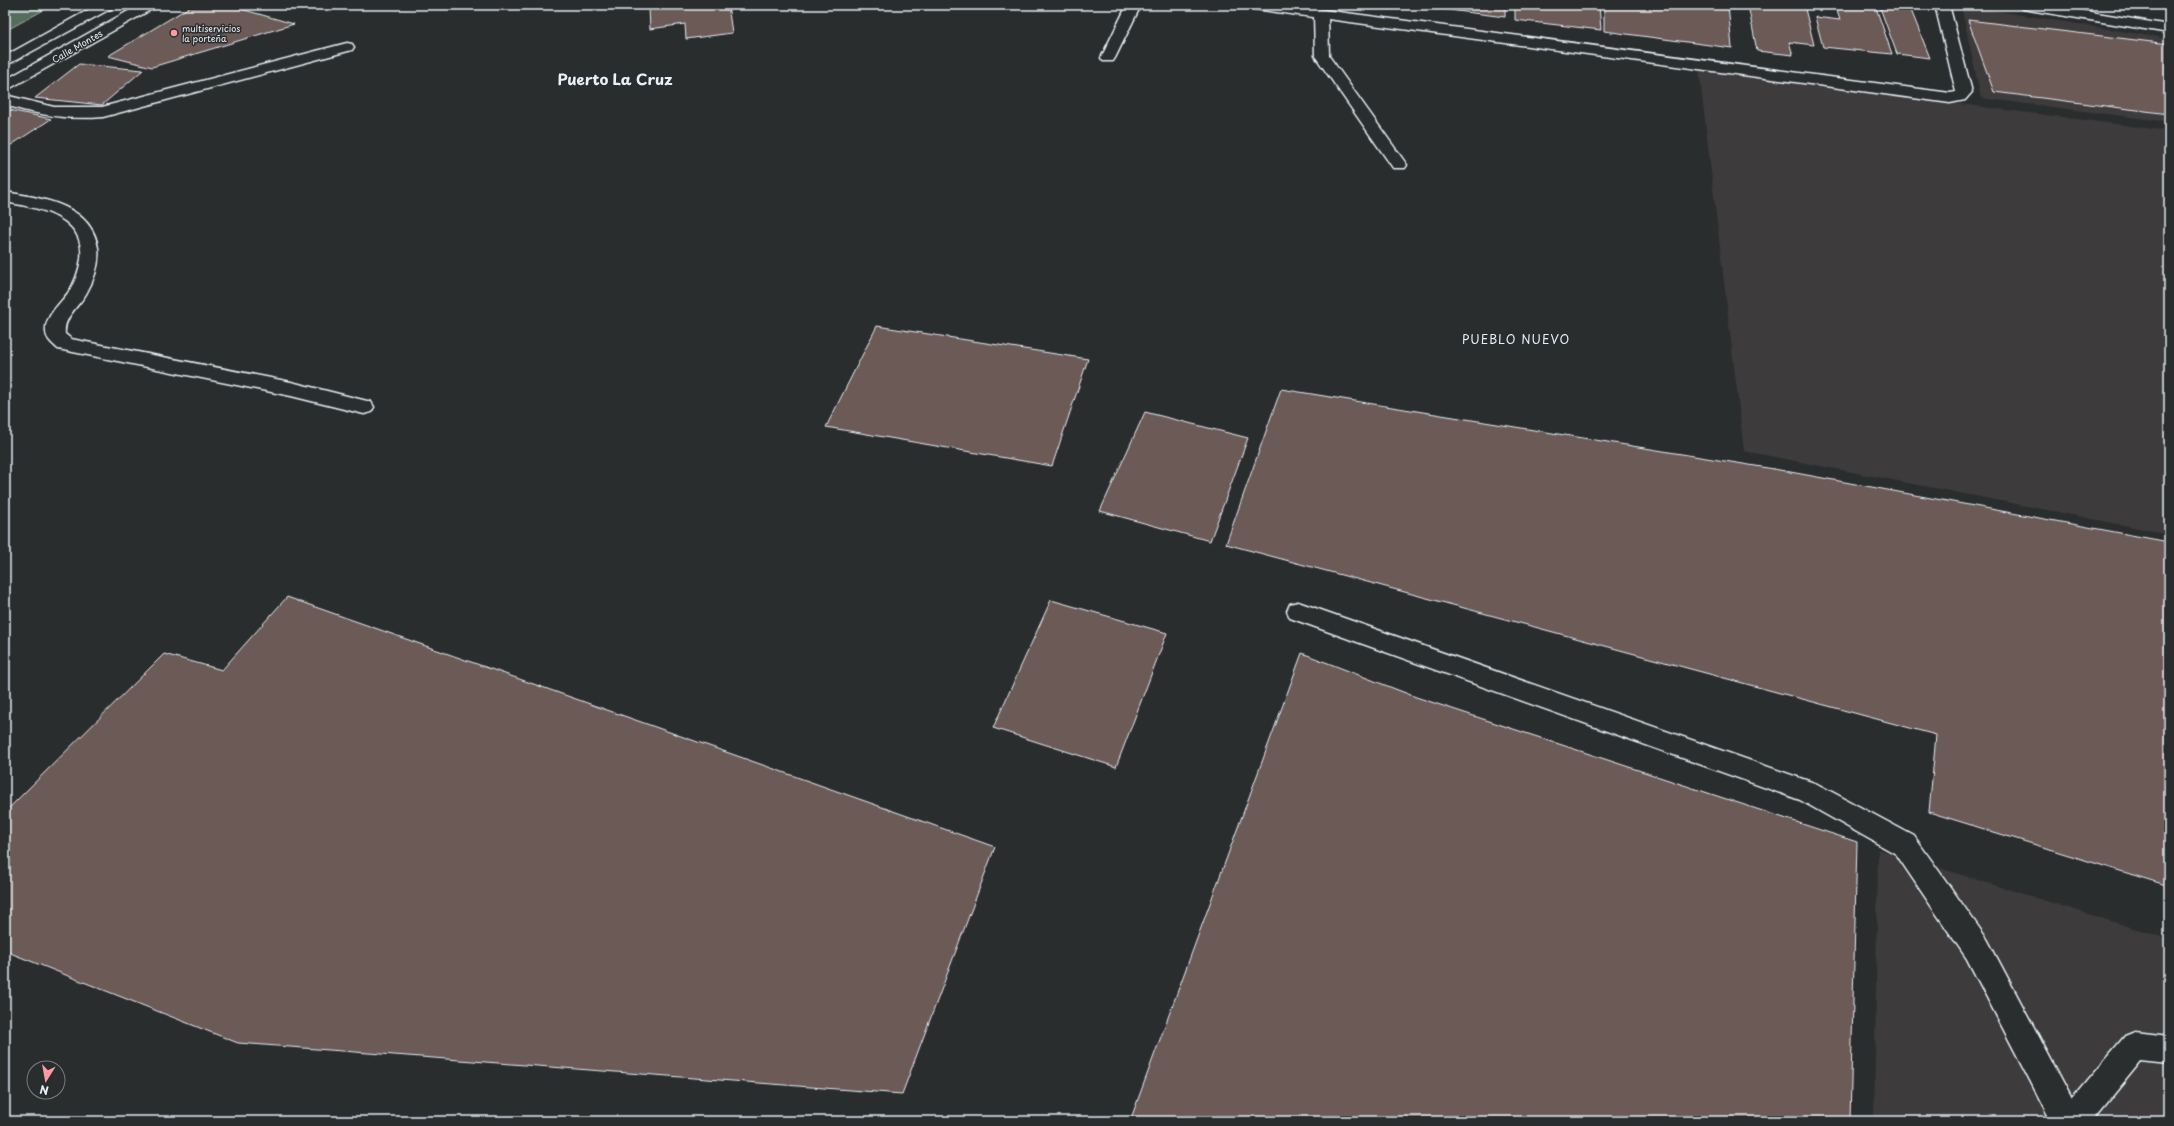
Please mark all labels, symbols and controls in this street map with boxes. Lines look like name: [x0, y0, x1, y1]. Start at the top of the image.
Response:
place label: multiservicios la porteña: [182, 21, 240, 45]
street label: Calle Montes: [49, 26, 105, 66]
marker: multiservicios la porteña: [169, 28, 179, 38]
district label: Puerto La Cruz: [557, 67, 673, 90]
district label: PUEBLO NUEVO: [1462, 330, 1570, 348]
north arrow: [26, 1060, 66, 1100]
text: N: [38, 1081, 50, 1099]

